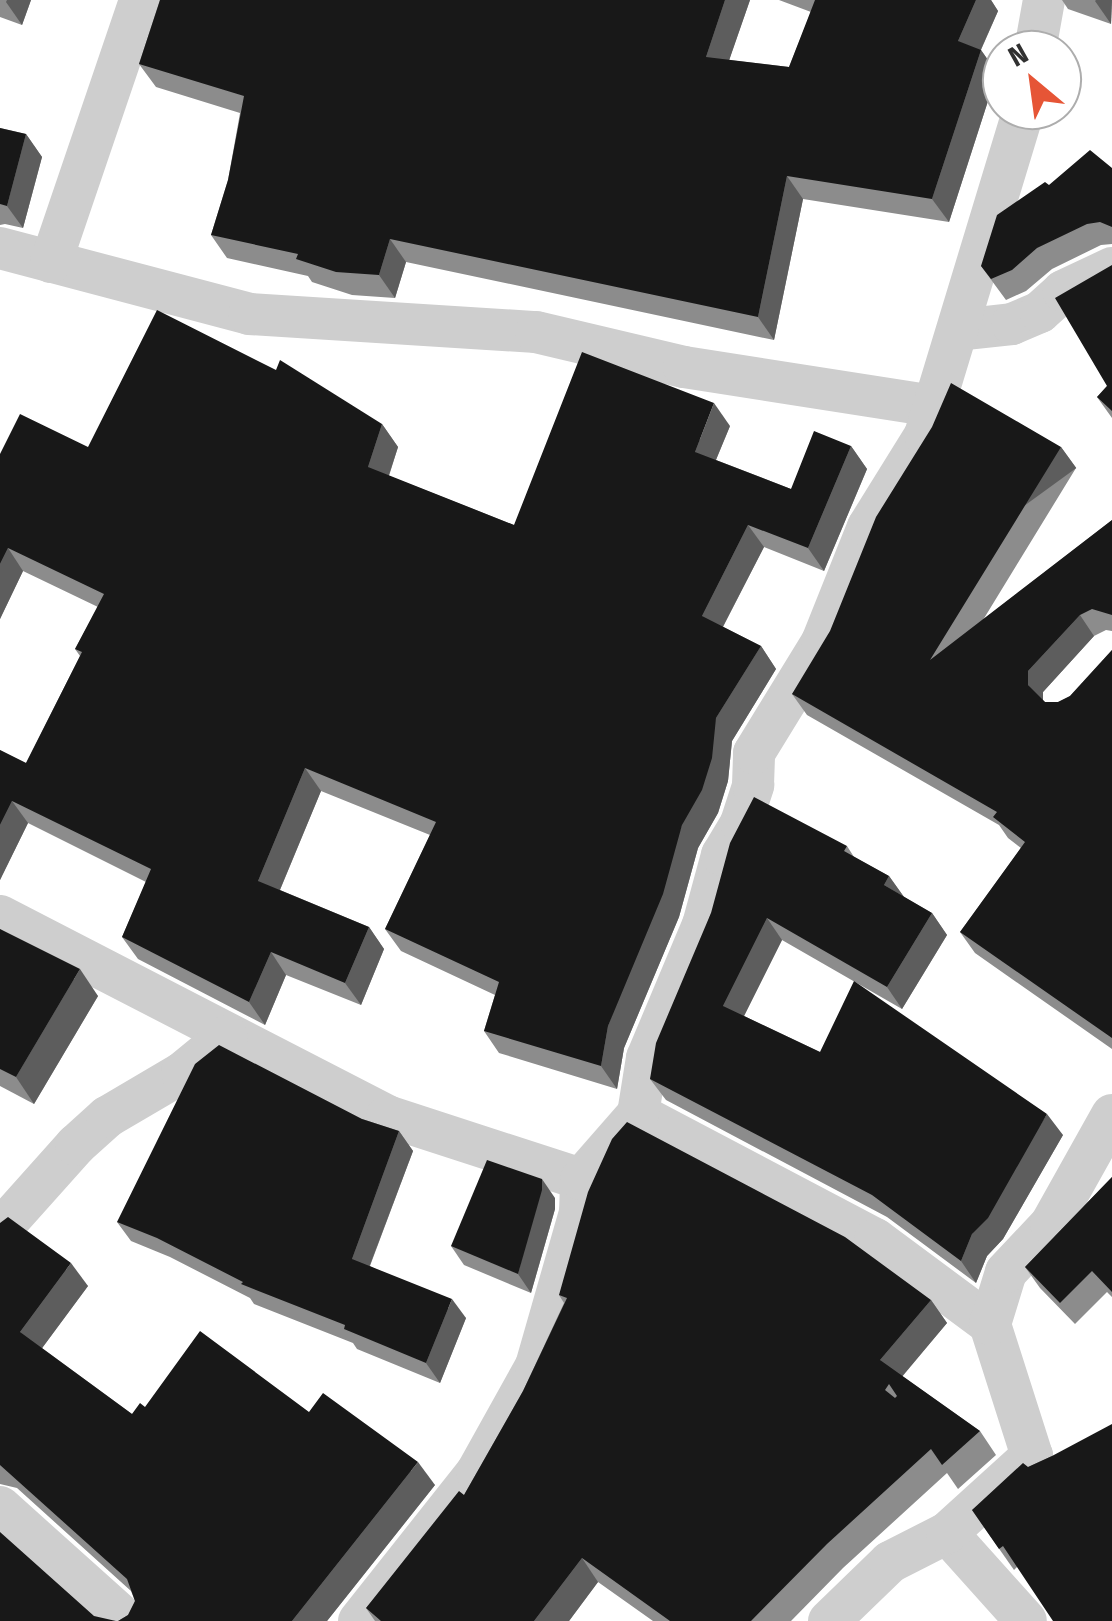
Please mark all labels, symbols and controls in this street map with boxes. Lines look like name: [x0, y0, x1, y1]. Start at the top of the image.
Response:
north arrow: [982, 30, 1082, 130]
text: N: [1003, 37, 1034, 74]

